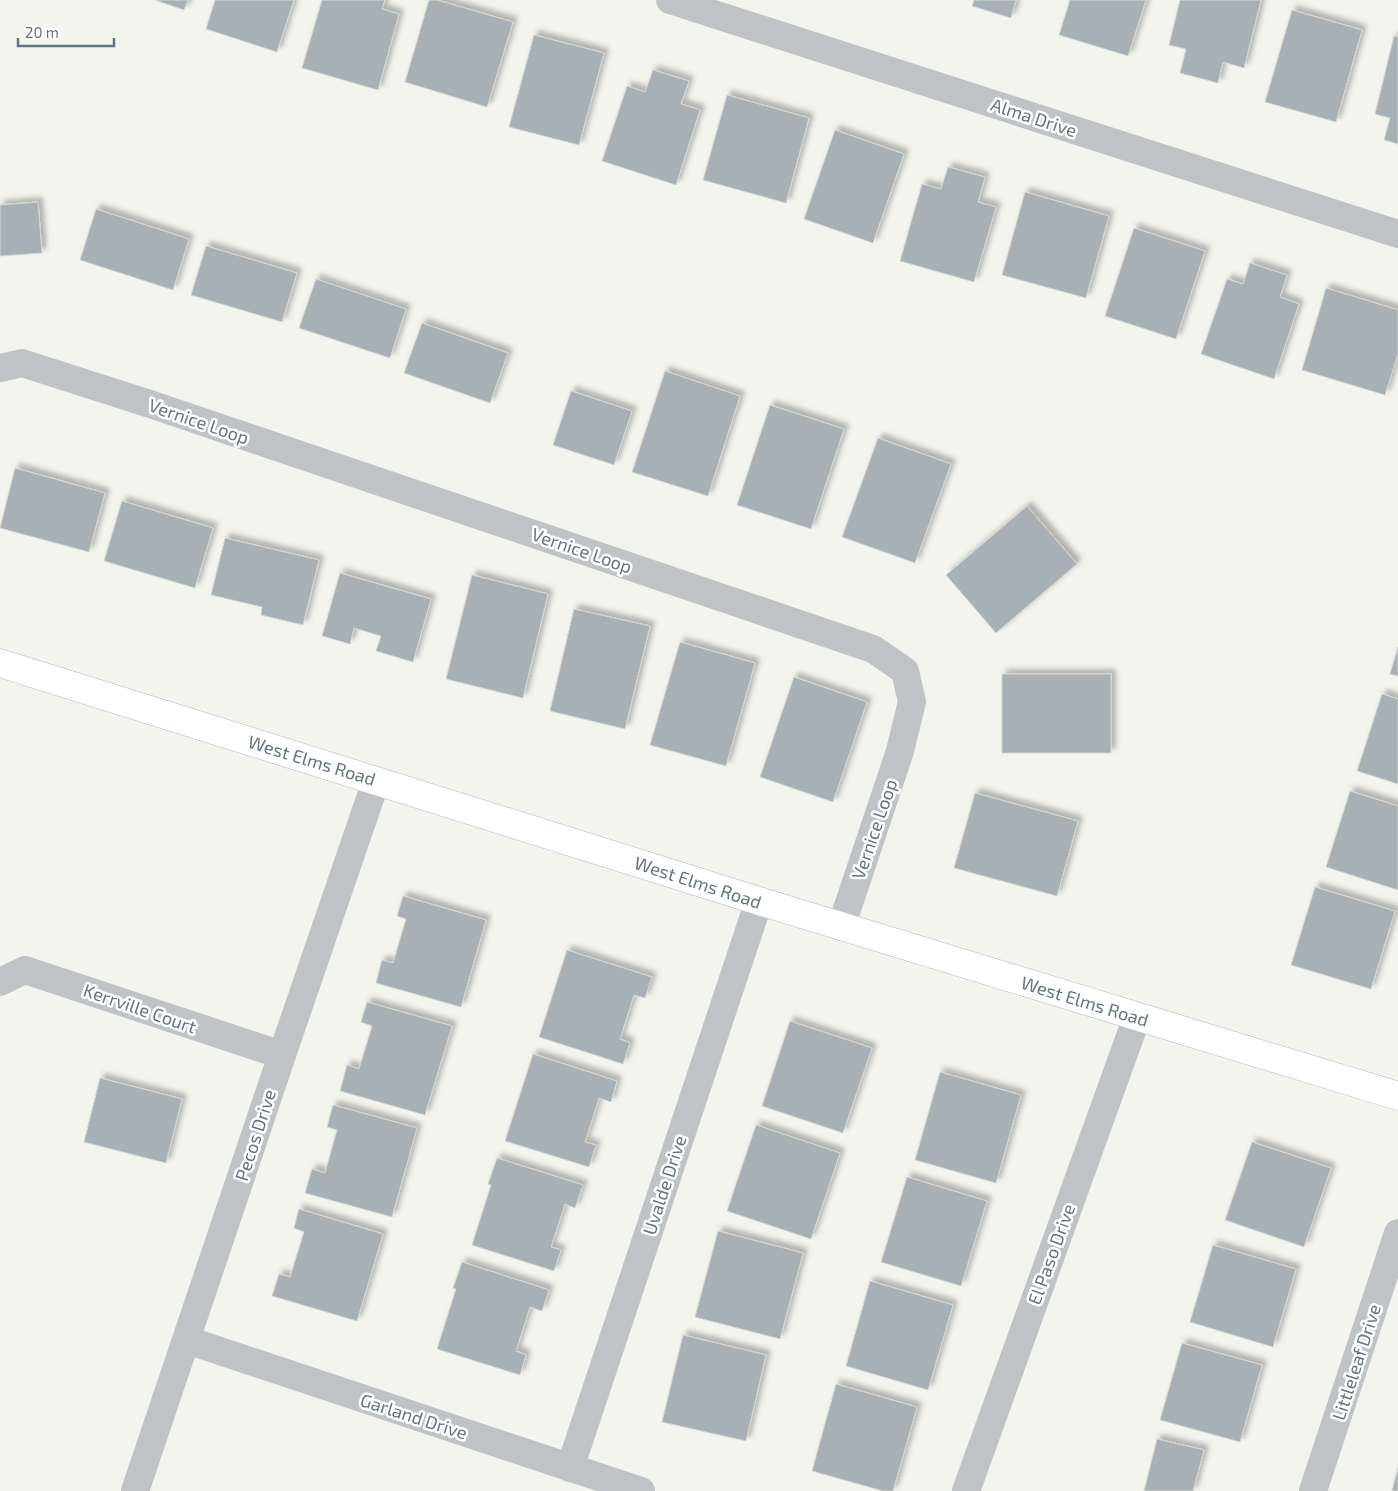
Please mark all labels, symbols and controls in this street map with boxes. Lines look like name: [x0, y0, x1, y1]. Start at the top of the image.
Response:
scale bar: [18, 15, 114, 47]
text: 20 m: [25, 23, 59, 41]
street label: Alma Drive: [988, 93, 1080, 141]
street label: Vernice Loop: [146, 394, 252, 448]
street label: Vernice Loop: [529, 523, 635, 577]
street label: West Elms Road: [246, 730, 378, 790]
street label: Vernice Loop: [847, 776, 901, 882]
street label: West Elms Road: [632, 851, 764, 913]
street label: West Elms Road: [1019, 971, 1151, 1031]
street label: Kerrville Court: [81, 978, 199, 1038]
street label: Pecos Drive: [230, 1086, 280, 1184]
street label: Uvalde Drive: [638, 1132, 690, 1238]
street label: El Paso Drive: [1023, 1201, 1079, 1307]
street label: Littleleaf Drive: [1327, 1301, 1385, 1423]
street label: Garland Drive: [358, 1388, 470, 1444]

